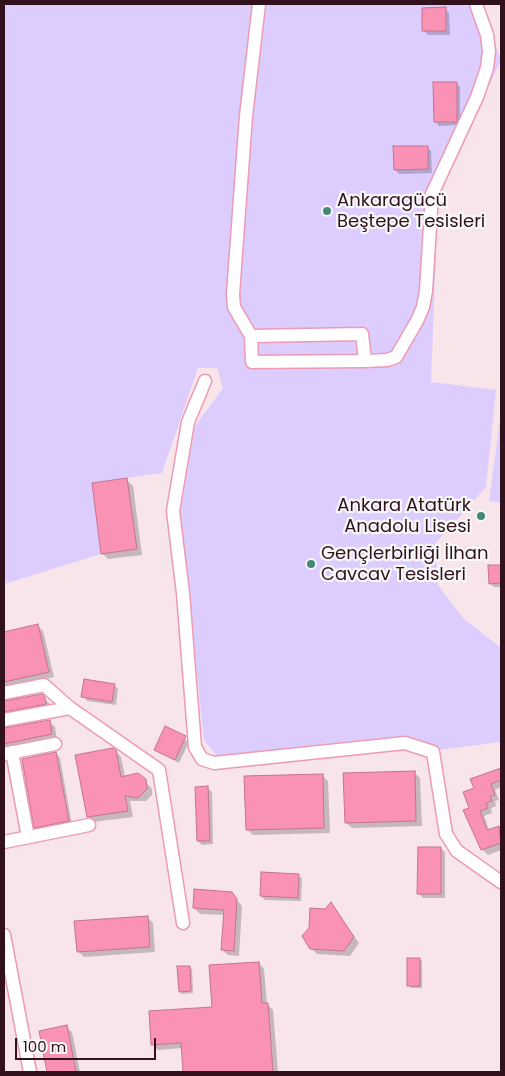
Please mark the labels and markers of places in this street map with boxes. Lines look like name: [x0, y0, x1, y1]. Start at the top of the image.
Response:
place label: Ankaragücü Beştepe Tesisleri: [337, 190, 485, 232]
marker: Ankaragücü Beştepe Tesisleri: [321, 205, 333, 217]
place label: Ankara Atatürk Anadolu Lisesi: [337, 495, 471, 538]
marker: Ankara Atatürk Anadolu Lisesi: [475, 510, 487, 522]
place label: Gençlerbirliği İlhan Cavcav Tesisleri: [321, 543, 489, 586]
marker: Gençlerbirliği İlhan Cavcav Tesisleri: [305, 558, 317, 570]

